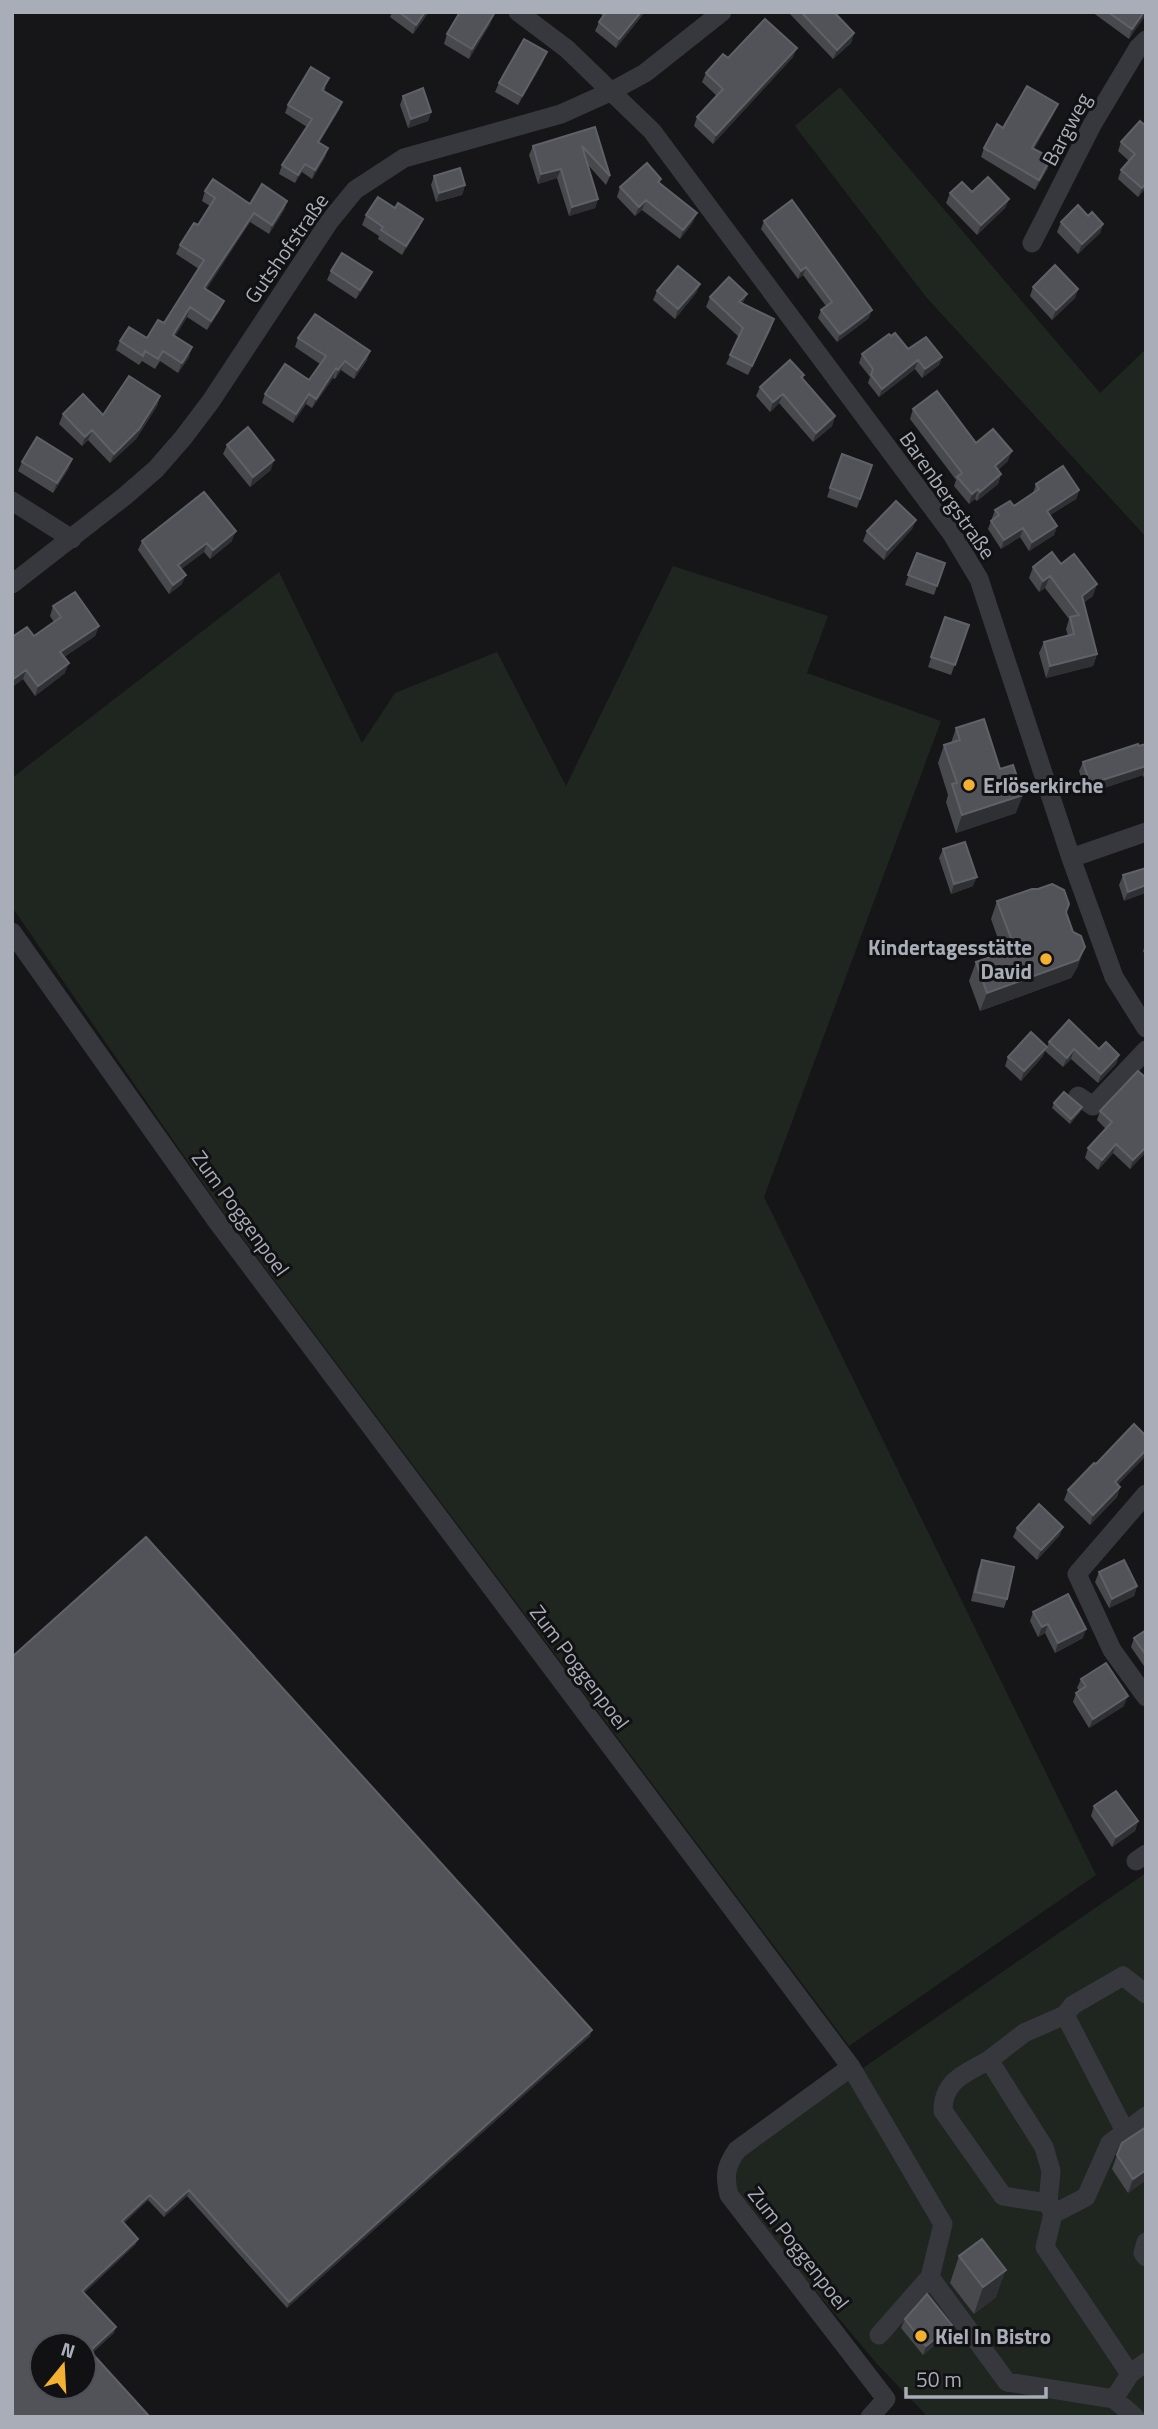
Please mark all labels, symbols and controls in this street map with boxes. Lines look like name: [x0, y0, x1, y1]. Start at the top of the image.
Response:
street label: Bargweg: [1033, 87, 1099, 171]
street label: Gutshofstraße: [236, 186, 336, 310]
street label: Barenbergstraße: [892, 425, 1004, 565]
place label: Erlöserkirche: [983, 769, 1103, 801]
marker: Erlöserkirche: [961, 777, 977, 793]
place label: Kindertagesstätte David: [868, 931, 1032, 987]
marker: Kindertagesstätte David: [1038, 951, 1054, 967]
street label: Zum Poggenpoel: [184, 1143, 298, 1283]
street label: Zum Poggenpoel: [522, 1598, 638, 1736]
street label: Zum Poggenpoel: [741, 2179, 857, 2317]
place label: Kiel In Bistro: [935, 2320, 1051, 2352]
marker: Kiel In Bistro: [913, 2328, 929, 2344]
north arrow: [28, 2331, 98, 2401]
text: N: [58, 2334, 79, 2365]
scale bar: [906, 2356, 1046, 2400]
text: 50 m: [916, 2363, 962, 2395]

